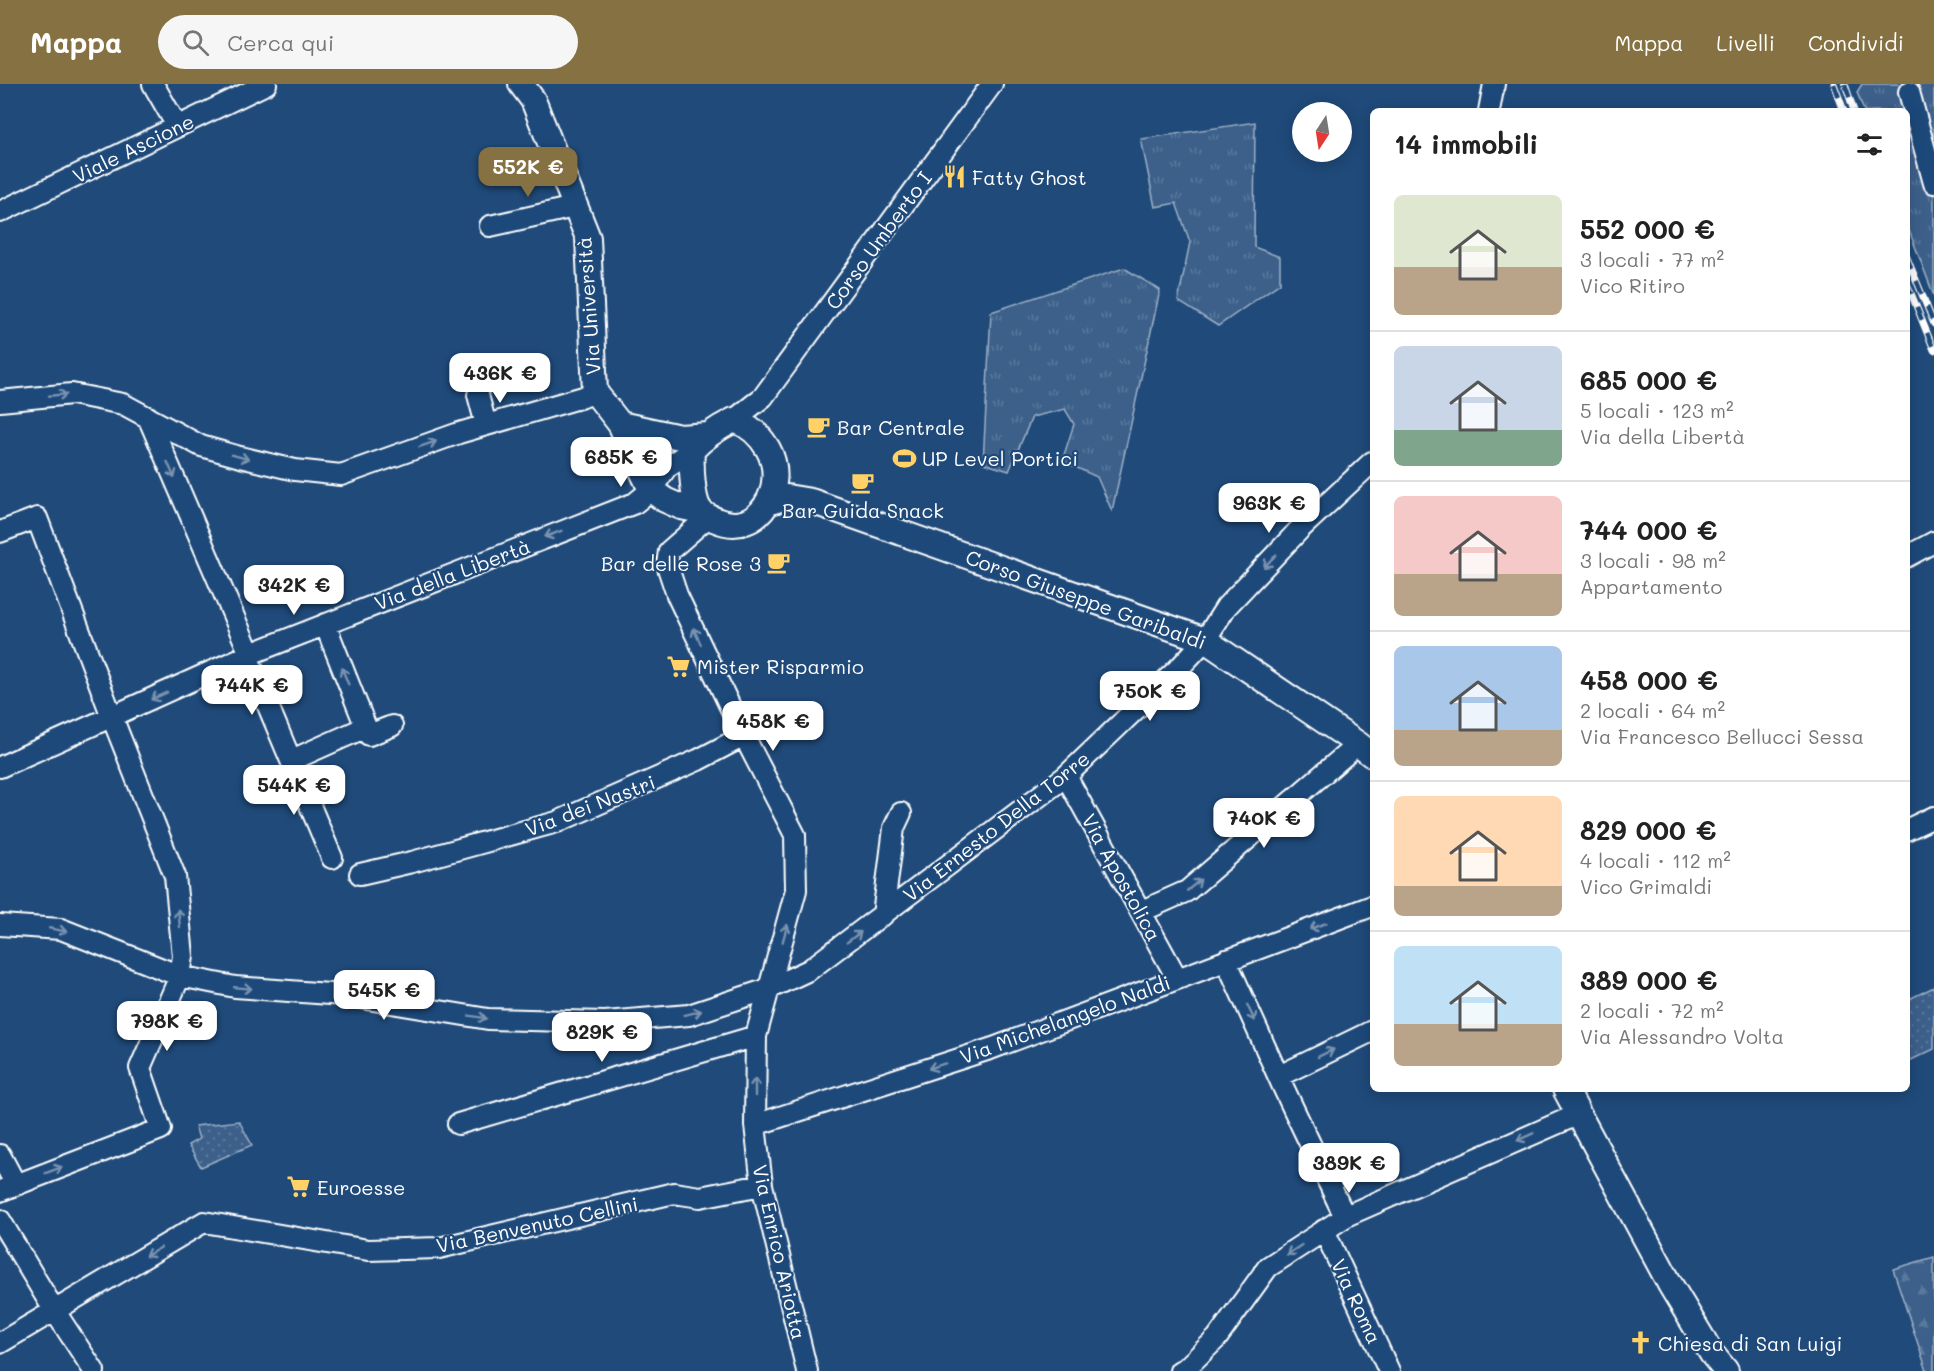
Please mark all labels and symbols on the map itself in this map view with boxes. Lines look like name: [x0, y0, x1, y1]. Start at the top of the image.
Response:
north arrow: [1292, 102, 1352, 162]
street label: Viale Ascione: [68, 107, 198, 189]
pin: 552K €: [479, 147, 577, 198]
restaurant icon: Fatty Ghost: [941, 164, 967, 190]
place label: Fatty Ghost: [972, 164, 1087, 190]
street label: Corso Umberto I: [819, 166, 937, 314]
street label: Via Università: [570, 236, 606, 376]
pin: 436K €: [451, 353, 549, 404]
one-way arrow: [48, 389, 68, 400]
cafe icon: Bar Centrale: [806, 414, 832, 440]
place label: Bar Centrale: [837, 414, 965, 440]
one-way arrow: [418, 437, 437, 448]
pin: 685K €: [572, 437, 670, 488]
sports icon: UP Level Portici: [891, 445, 917, 471]
place label: UP Level Portici: [922, 445, 1078, 471]
one-way arrow: [230, 452, 249, 463]
one-way arrow: [166, 461, 178, 479]
cafe icon: Bar Guida Snack: [850, 470, 876, 496]
pin: 963K €: [1220, 483, 1318, 534]
place label: Bar Guida Snack: [782, 497, 944, 523]
one-way arrow: [544, 529, 563, 540]
street label: Via della Libertà: [370, 532, 534, 616]
street label: Corso Giuseppe Garibaldi: [962, 543, 1210, 655]
place label: Bar delle Rose 3: [601, 550, 761, 576]
cafe icon: Bar delle Rose 3: [766, 550, 792, 576]
one-way arrow: [1262, 553, 1277, 568]
pin: 342K €: [245, 565, 343, 616]
one-way arrow: [690, 628, 702, 646]
supermarket icon: Mister Risparmio: [666, 653, 692, 679]
place label: Mister Risparmio: [697, 653, 864, 679]
pin: 744K €: [203, 665, 301, 716]
one-way arrow: [339, 667, 350, 685]
pin: 750K €: [1101, 671, 1199, 722]
one-way arrow: [150, 691, 169, 702]
pin: 458K €: [724, 701, 822, 752]
street label: Via Ernesto Della Torre: [897, 745, 1095, 907]
pin: 544K €: [245, 765, 343, 816]
street label: Via dei Nastri: [521, 768, 659, 842]
pin: 740K €: [1215, 798, 1313, 849]
street label: Via Apostolica: [1076, 809, 1168, 945]
one-way arrow: [1186, 878, 1202, 891]
one-way arrow: [173, 909, 184, 928]
one-way arrow: [1309, 922, 1328, 933]
one-way arrow: [779, 924, 791, 943]
one-way arrow: [48, 925, 67, 936]
one-way arrow: [845, 931, 861, 943]
street label: Via Michelangelo Naldi: [956, 969, 1174, 1069]
pin: 545K €: [335, 970, 433, 1021]
one-way arrow: [233, 983, 253, 994]
pin: 798K €: [118, 1001, 216, 1052]
one-way arrow: [1245, 1004, 1257, 1022]
one-way arrow: [683, 1006, 702, 1018]
one-way arrow: [468, 1012, 488, 1023]
pin: 829K €: [553, 1012, 651, 1063]
one-way arrow: [1317, 1047, 1335, 1059]
one-way arrow: [929, 1061, 947, 1072]
one-way arrow: [749, 1078, 761, 1098]
one-way arrow: [1517, 1132, 1535, 1143]
pin: 389K €: [1300, 1143, 1398, 1194]
street label: Via Enrico Ariotta: [747, 1162, 813, 1342]
one-way arrow: [45, 1164, 63, 1175]
supermarket icon: Euroesse: [286, 1174, 312, 1200]
place label: Euroesse: [317, 1174, 406, 1200]
street label: Via Benvenuto Cellini: [434, 1190, 640, 1258]
one-way arrow: [1286, 1244, 1303, 1256]
one-way arrow: [145, 1246, 162, 1258]
street label: Via Roma: [1326, 1254, 1388, 1348]
church icon: Chiesa di San Luigi: [1627, 1330, 1653, 1356]
place label: Chiesa di San Luigi: [1658, 1330, 1842, 1356]

